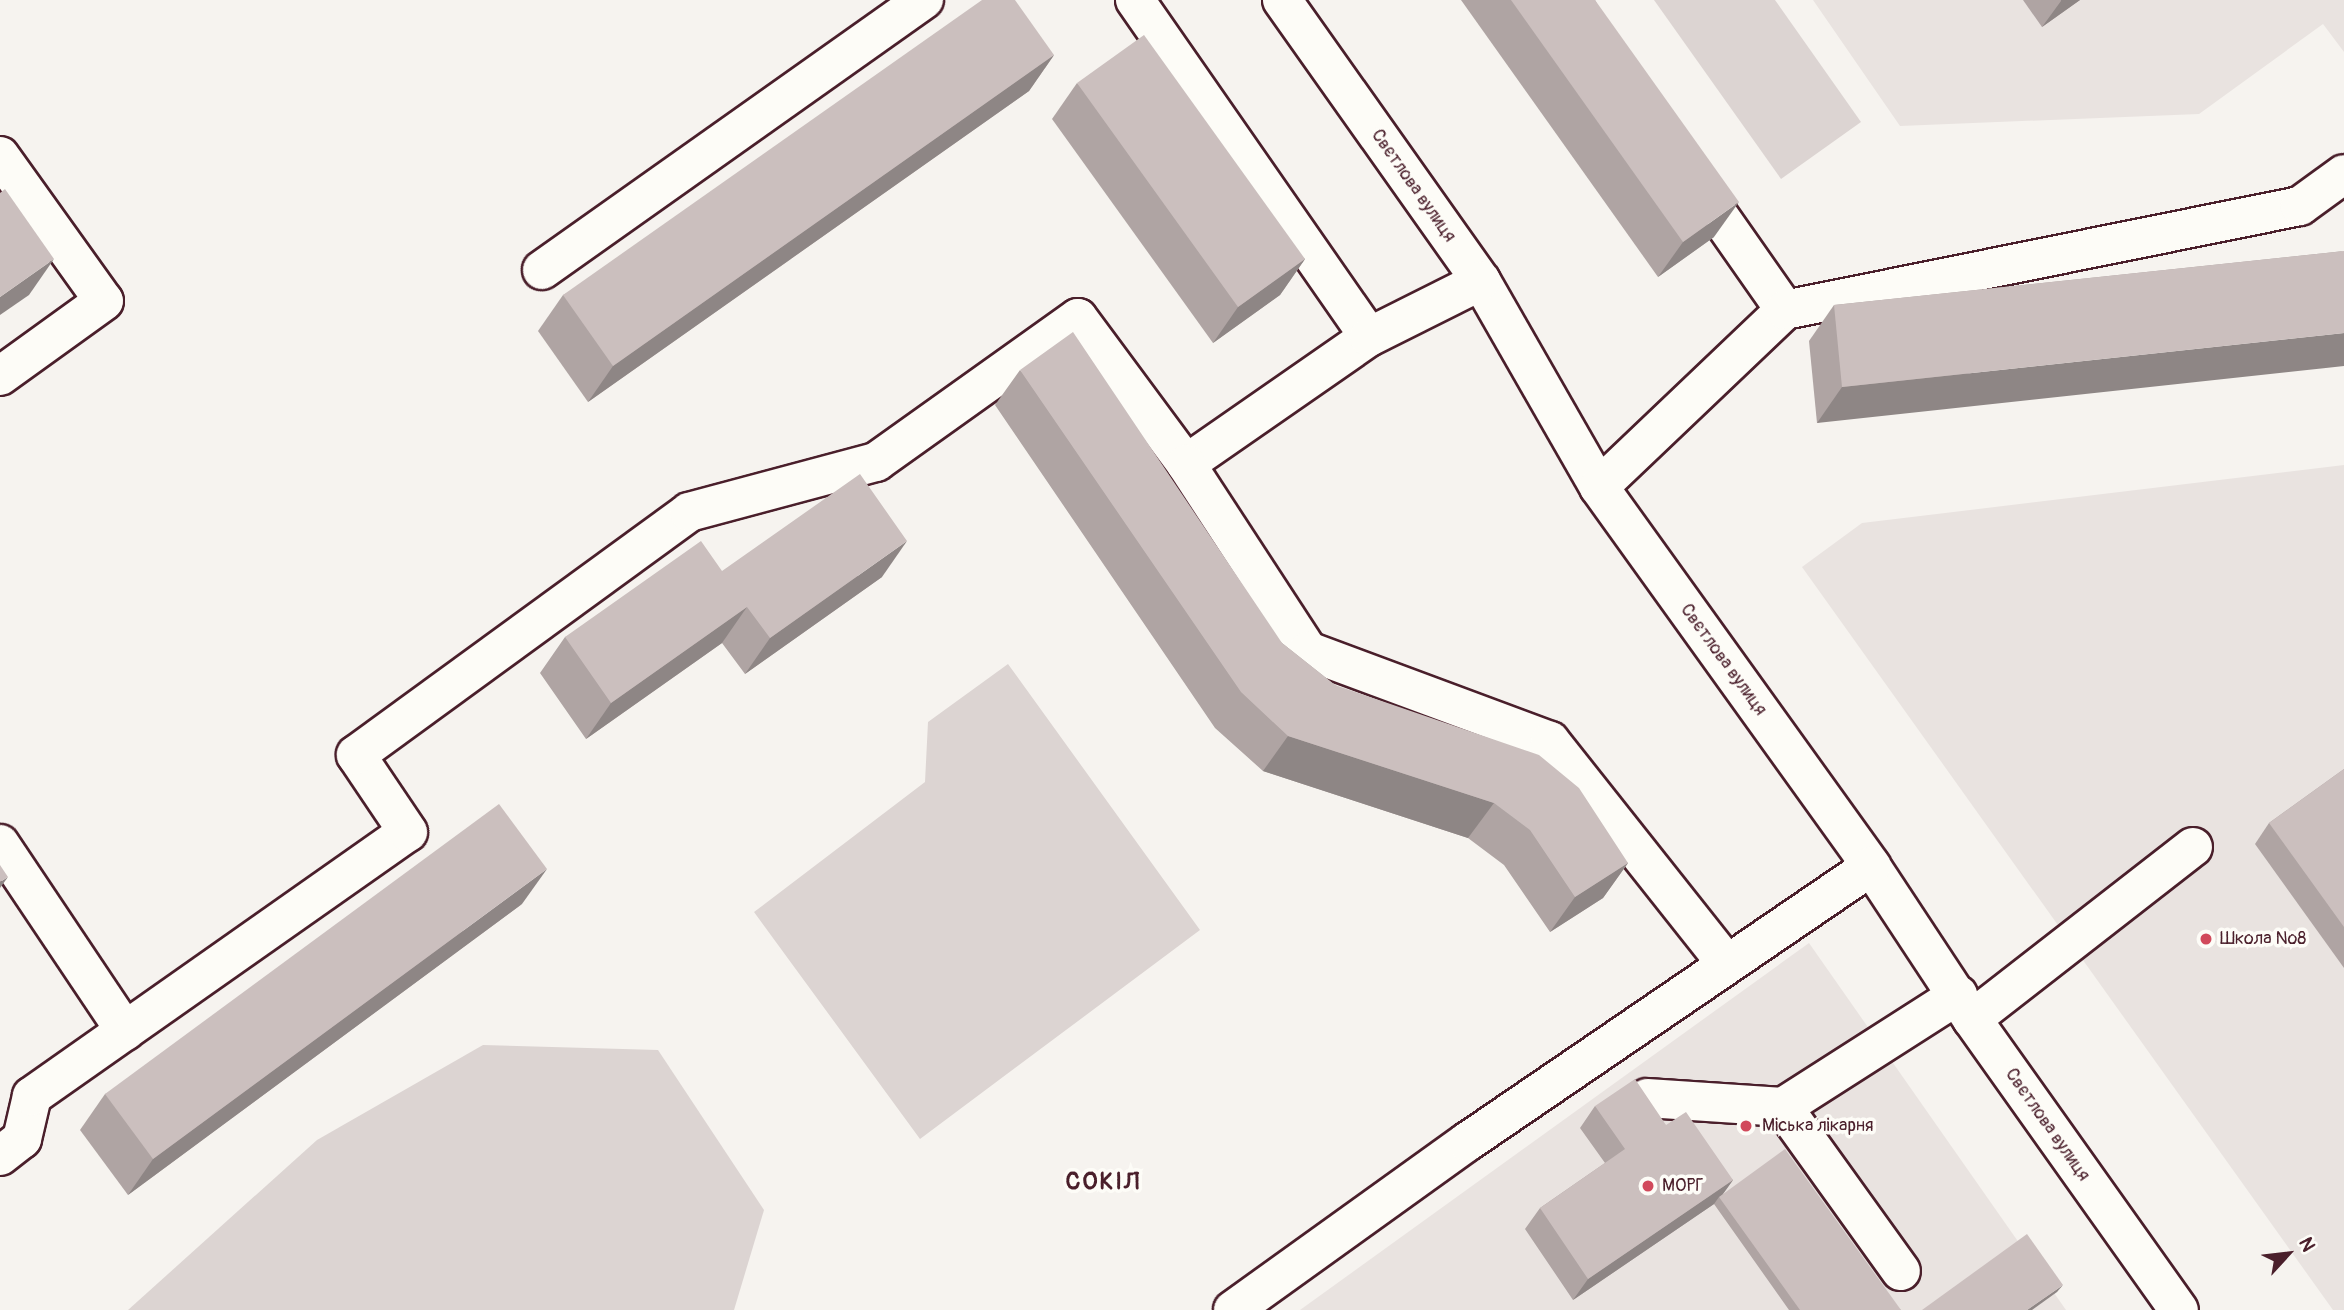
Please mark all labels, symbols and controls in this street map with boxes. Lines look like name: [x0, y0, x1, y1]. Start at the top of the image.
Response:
street label: Свєтлова вулиця: [1366, 125, 1460, 247]
street label: Свєтлова вулиця: [1675, 600, 1771, 720]
place label: Школа №8: [2220, 928, 2306, 950]
marker: Школа №8: [2198, 931, 2214, 947]
street label: Свєтлова вулиця: [2000, 1064, 2094, 1186]
place label: Міська лікарня: [1762, 1115, 1873, 1137]
marker: Міська лікарня: [1736, 1116, 1756, 1136]
district label: СОКІЛ: [1066, 1168, 1140, 1196]
place label: МОРГ: [1662, 1175, 1704, 1197]
marker: МОРГ: [1640, 1178, 1656, 1194]
north arrow: [2253, 1219, 2323, 1289]
text: N: [2293, 1233, 2320, 1256]

